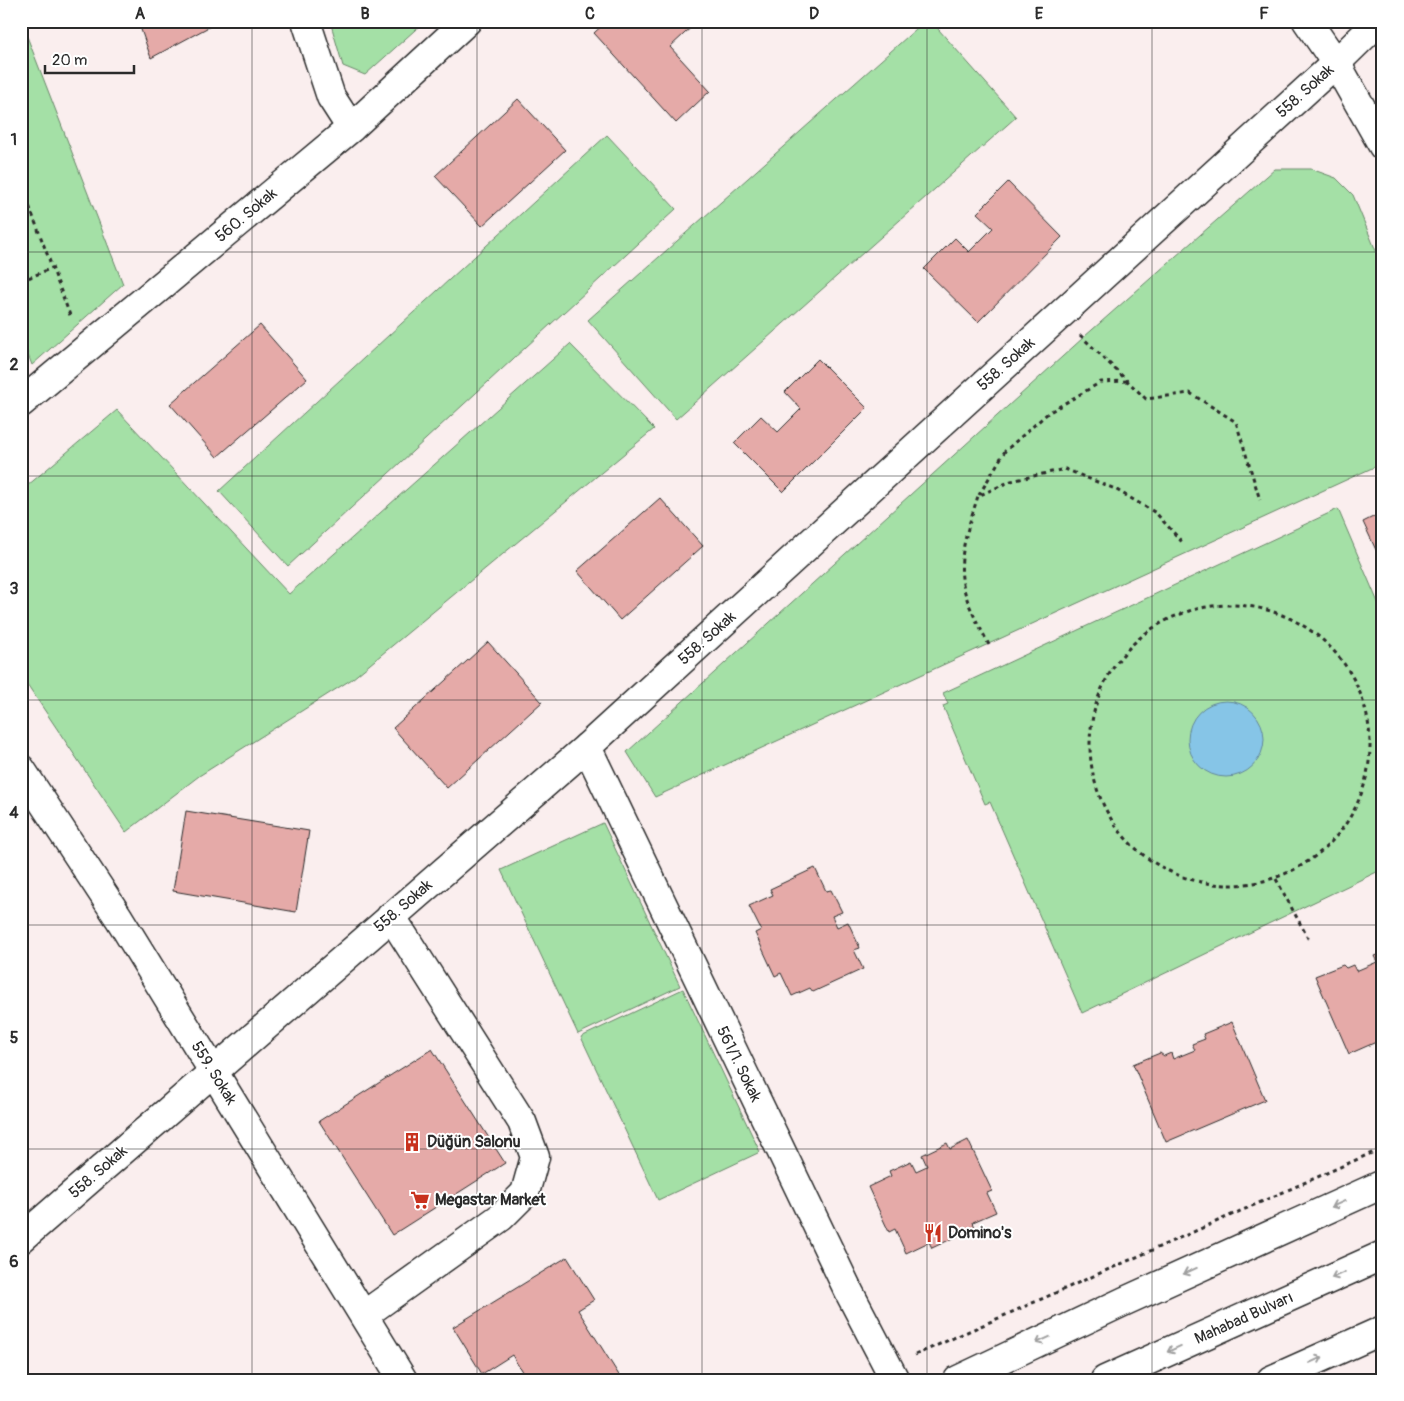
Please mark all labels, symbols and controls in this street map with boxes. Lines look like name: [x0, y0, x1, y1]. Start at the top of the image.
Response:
text: A: [135, 4, 146, 24]
text: B: [360, 4, 370, 24]
text: C: [585, 4, 595, 24]
text: D: [809, 4, 819, 24]
text: E: [1035, 4, 1044, 24]
text: F: [1259, 4, 1269, 24]
scale bar: [45, 42, 134, 74]
text: 20 m: [52, 51, 87, 70]
street label: 558. Sokak: [1272, 60, 1338, 122]
text: 1: [11, 130, 17, 150]
street label: 560. Sokak: [211, 183, 281, 247]
street label: 558. Sokak: [973, 333, 1039, 395]
text: 2: [10, 355, 19, 375]
text: 3: [10, 579, 19, 599]
street label: 558. Sokak: [674, 607, 740, 669]
text: 4: [9, 803, 19, 823]
street label: 558. Sokak: [370, 875, 437, 937]
street label: 561/1. Sokak: [712, 1023, 766, 1105]
text: 5: [10, 1028, 19, 1048]
street label: 559. Sokak: [187, 1037, 242, 1109]
building icon: Düğün Salonu: [401, 1131, 423, 1153]
place label: Düğün Salonu: [427, 1132, 521, 1152]
street label: 558. Sokak: [65, 1141, 132, 1203]
supermarket icon: Megastar Market: [409, 1189, 431, 1211]
place label: Megastar Market: [435, 1190, 546, 1210]
one-way arrow: [1331, 1200, 1346, 1210]
restaurant icon: Domino's: [922, 1222, 944, 1244]
place label: Domino's: [948, 1223, 1012, 1243]
text: 6: [9, 1252, 19, 1272]
one-way arrow: [1183, 1267, 1198, 1277]
one-way arrow: [1331, 1271, 1346, 1281]
street label: Mahabad Bulvarı: [1191, 1287, 1297, 1349]
one-way arrow: [1036, 1335, 1051, 1345]
one-way arrow: [1167, 1344, 1182, 1354]
one-way arrow: [1308, 1354, 1323, 1364]

